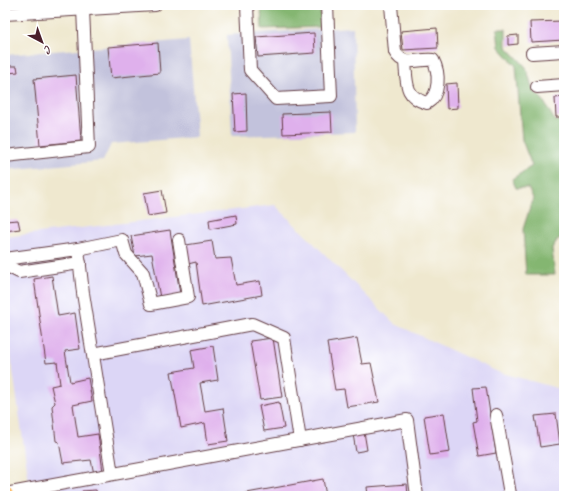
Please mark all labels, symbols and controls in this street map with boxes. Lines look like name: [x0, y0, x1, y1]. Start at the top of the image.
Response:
north arrow: [22, 22, 62, 62]
text: С: [41, 42, 55, 58]

